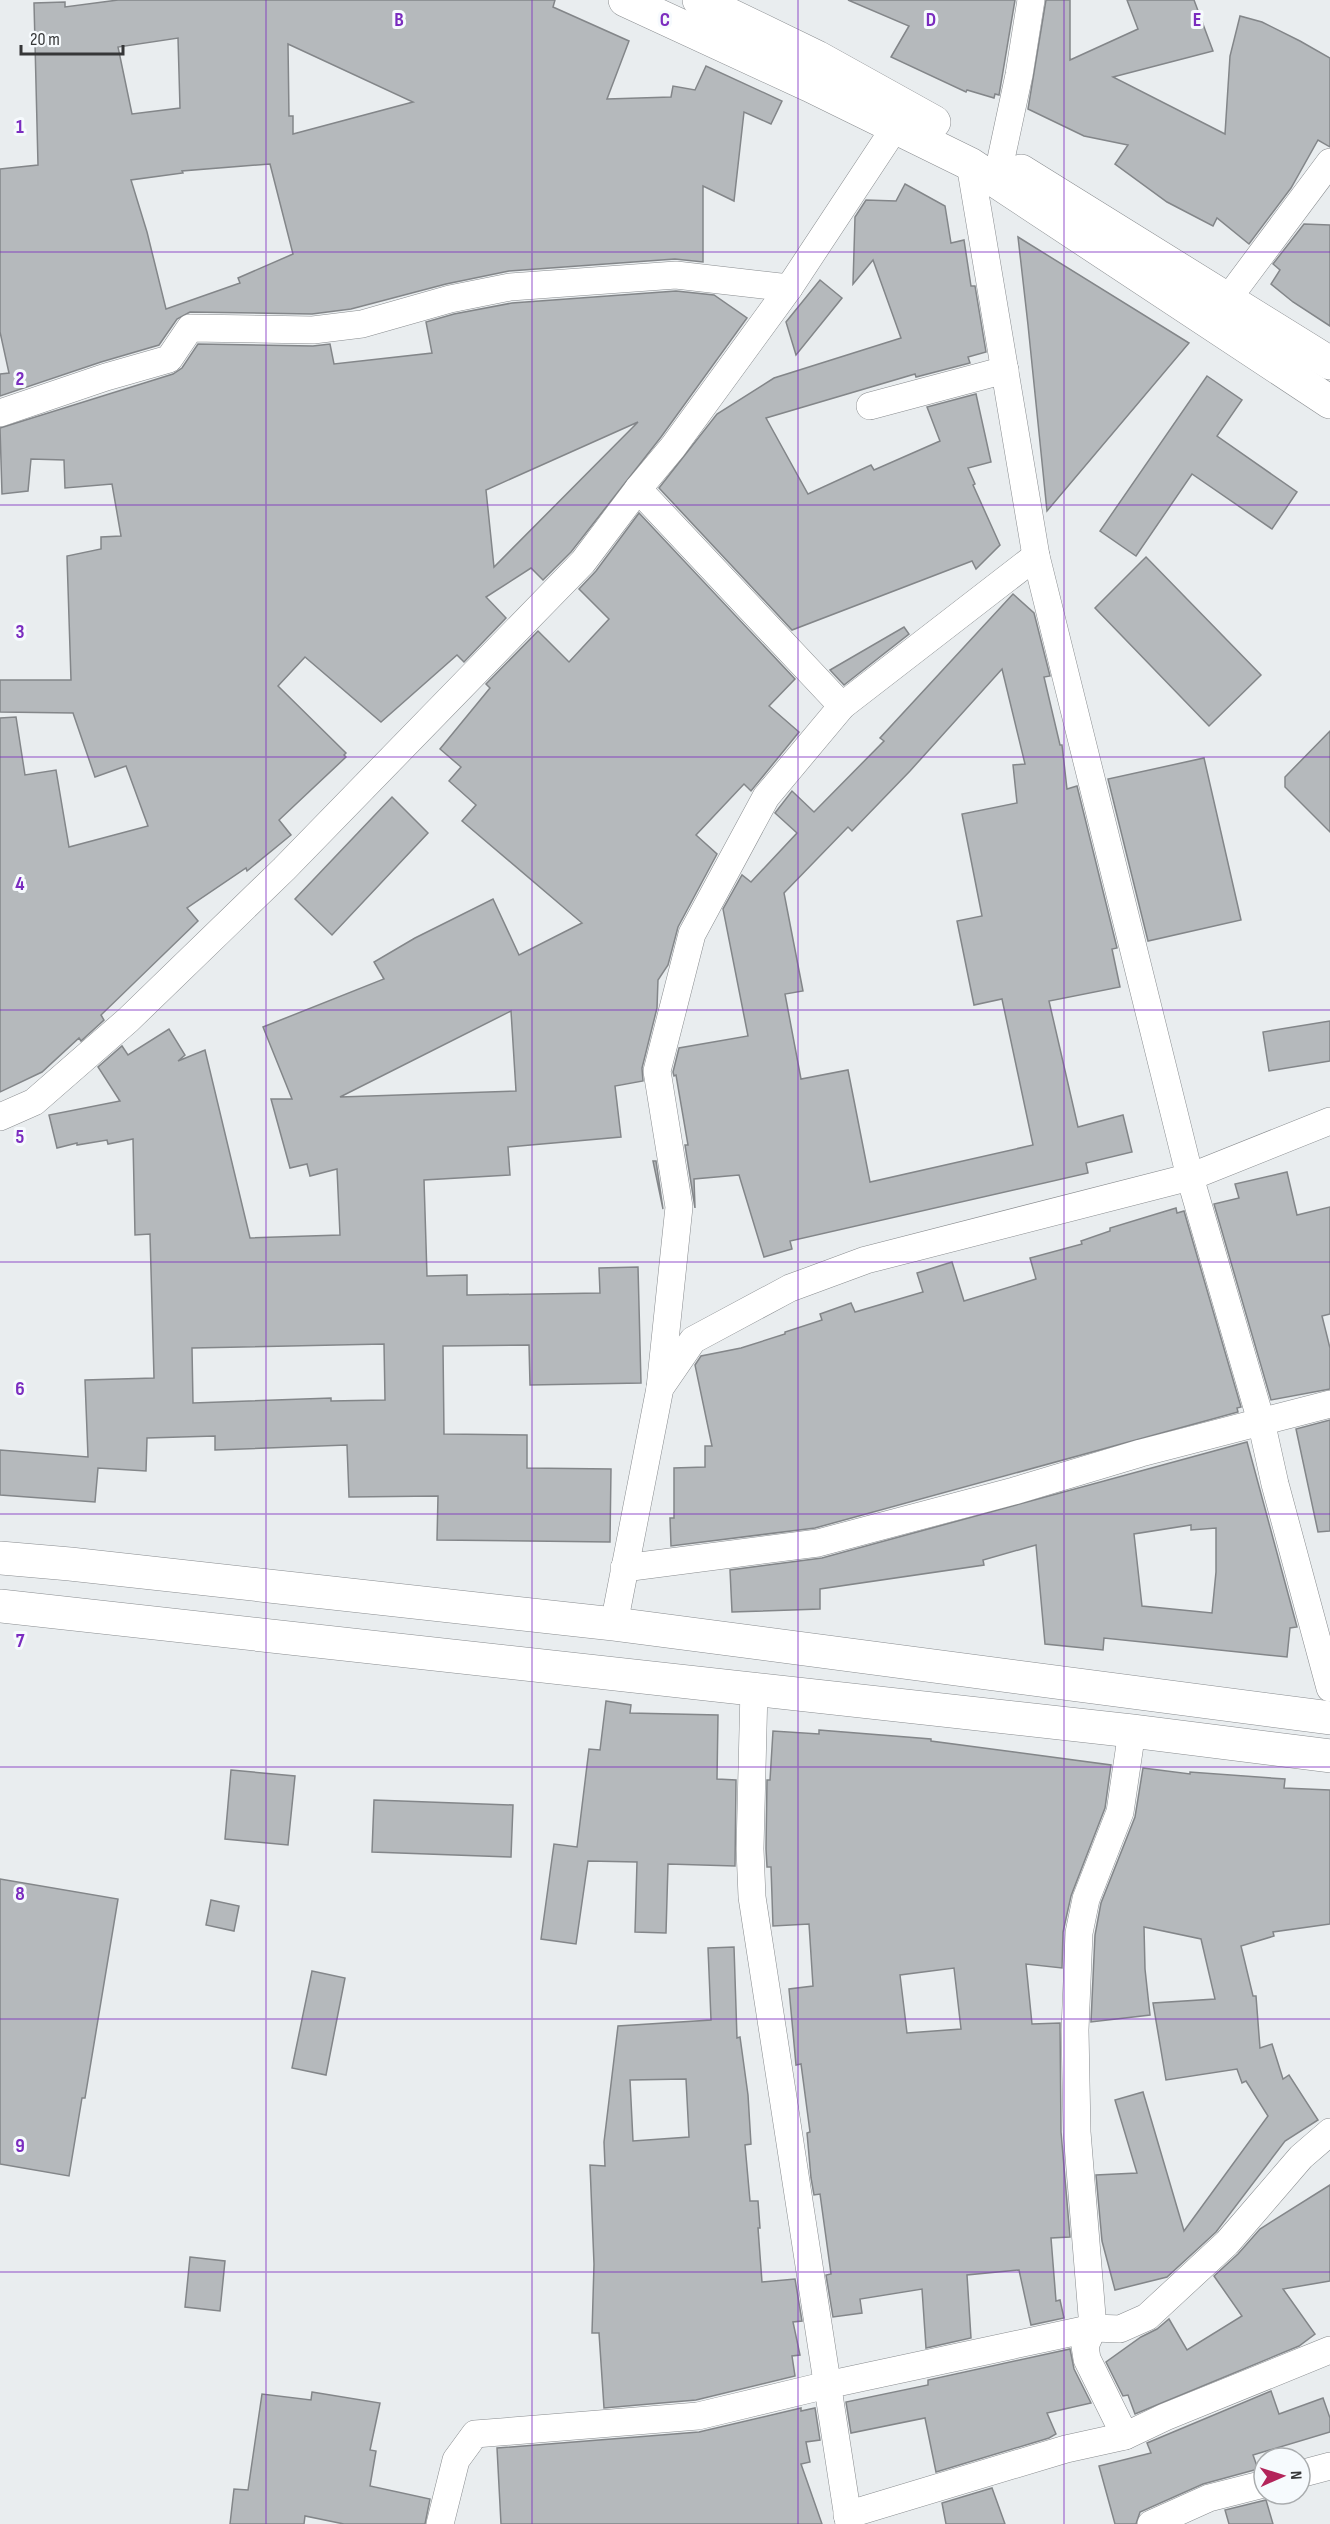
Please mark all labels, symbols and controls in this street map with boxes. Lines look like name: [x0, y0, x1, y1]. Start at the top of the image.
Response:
text: B: [394, 8, 404, 32]
text: C: [660, 8, 670, 32]
text: D: [926, 8, 936, 32]
text: E: [1193, 8, 1201, 32]
scale bar: [21, 18, 123, 56]
text: 20 m: [30, 29, 60, 50]
text: 1: [16, 115, 24, 139]
text: 2: [16, 367, 24, 391]
text: 3: [16, 620, 25, 644]
text: 4: [15, 872, 25, 896]
text: 5: [16, 1125, 25, 1149]
text: 6: [15, 1377, 25, 1401]
text: 7: [16, 1629, 25, 1653]
text: 8: [15, 1882, 25, 1906]
text: 9: [15, 2134, 25, 2158]
north arrow: [1252, 2446, 1312, 2506]
text: N: [1286, 2471, 1305, 2480]

